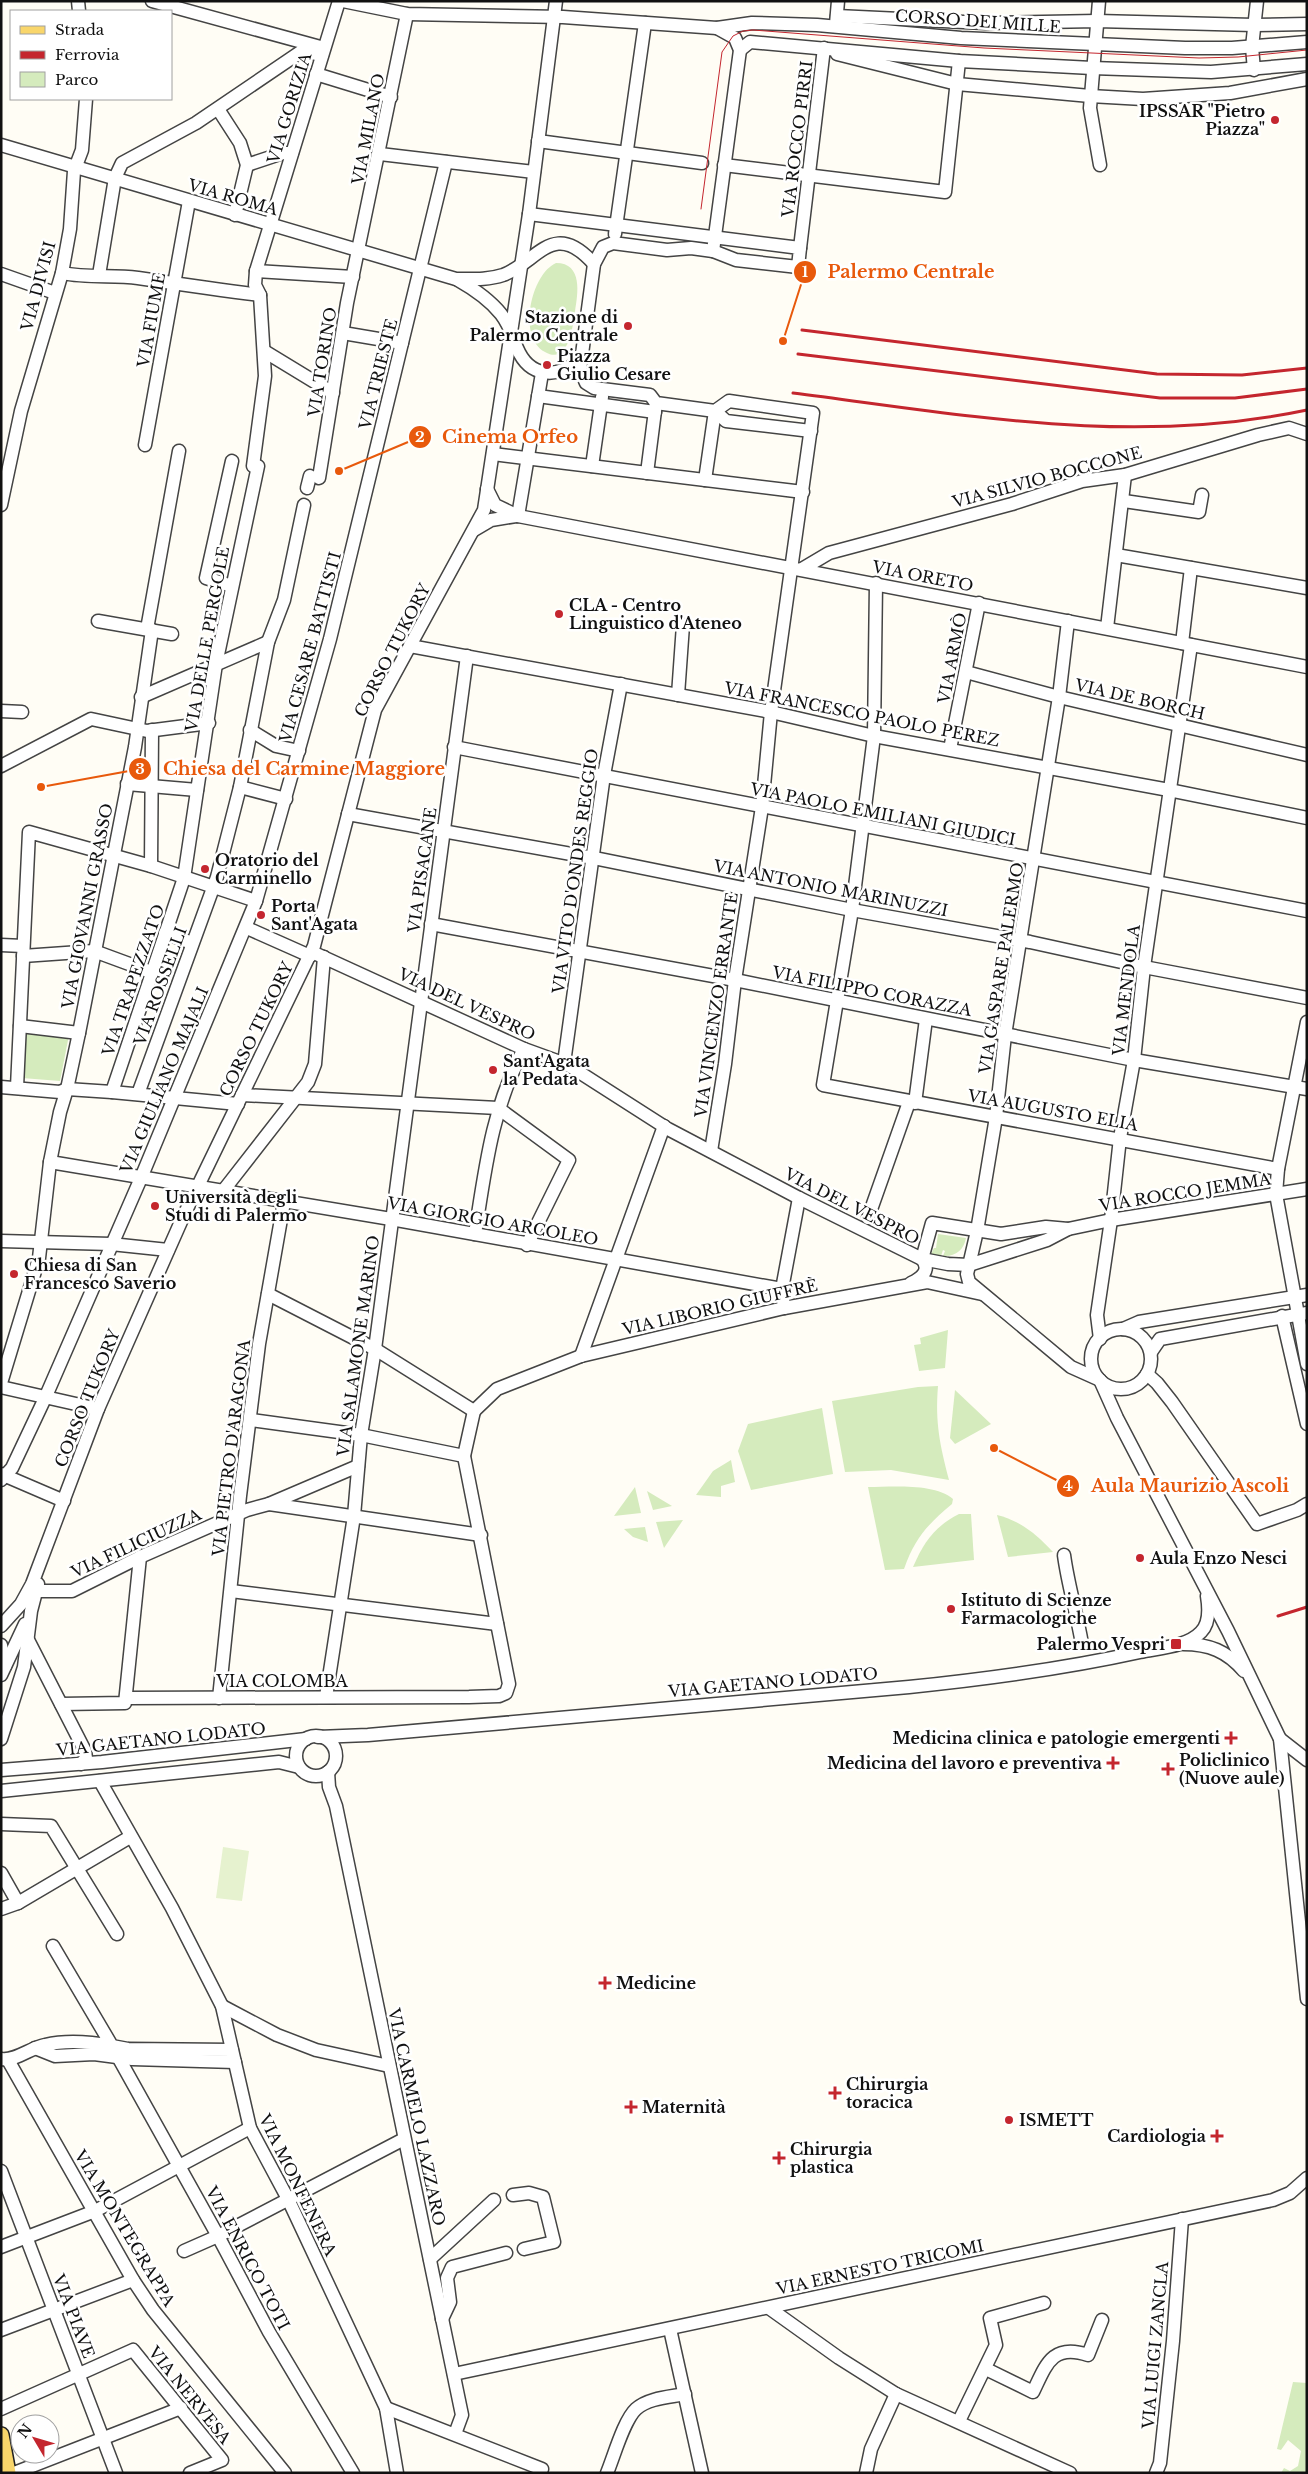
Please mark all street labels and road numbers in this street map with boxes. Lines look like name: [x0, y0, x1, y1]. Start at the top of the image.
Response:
street label: CORSO DEI MILLE: [894, 5, 1062, 37]
street label: VIA GORIZIA: [262, 50, 316, 167]
street label: VIA ROCCO PIRRI: [777, 59, 817, 220]
street label: VIA MILANO: [347, 72, 389, 187]
street label: VIA ROMA: [185, 174, 281, 220]
street label: VIA DIVISI: [16, 239, 60, 334]
street label: VIA FIUME: [133, 271, 169, 370]
street label: VIA TORINO: [303, 306, 341, 419]
street label: VIA TRIESTE: [354, 317, 401, 432]
street label: VIA SILVIO BOCCONE: [949, 442, 1144, 512]
street label: VIA DELLE PERGOLE: [181, 545, 233, 734]
street label: VIA CESARE BATTISTI: [275, 550, 345, 745]
street label: VIA ORETO: [870, 556, 975, 596]
street label: CORSO TUKORY: [350, 580, 434, 720]
street label: VIA ARMÒ: [933, 611, 971, 706]
street label: VIA DE BORCH: [1072, 674, 1207, 724]
street label: VIA FRANCESCO PAOLO PEREZ: [722, 677, 1001, 751]
street label: VIA VITO D'ONDES REGGIO: [548, 747, 602, 996]
street label: VIA PAOLO EMILIANI GIUDICI: [748, 778, 1017, 850]
street label: VIA GIOVANNI GRASSO: [57, 802, 117, 1011]
street label: VIA PISACANE: [403, 806, 441, 935]
street label: VIA ANTONIO MARINUZZI: [711, 855, 950, 921]
street label: VIA GASPARE PALERMO: [974, 861, 1028, 1076]
street label: VIA VINCENZO ERRANTE: [690, 891, 742, 1120]
street label: VIA TRAPEZZATO: [97, 902, 168, 1059]
street label: VIA MENDOLA: [1108, 923, 1144, 1058]
street label: VIA ROSSELLI: [129, 924, 191, 1049]
street label: CORSO TUKORY: [215, 958, 297, 1099]
street label: VIA FILIPPO CORAZZA: [770, 962, 974, 1020]
street label: VIA DEL VESPRO: [394, 963, 539, 1045]
street label: VIA GIULIANO MAJALI: [115, 984, 212, 1177]
street label: VIA AUGUSTO ELIA: [965, 1085, 1140, 1135]
street label: VIA DEL VESPRO: [780, 1163, 923, 1249]
street label: VIA ROCCO JEMMA: [1097, 1168, 1273, 1216]
street label: VIA GIORGIO ARCOLEO: [385, 1192, 600, 1249]
street label: VIA SALAMONE MARINO: [332, 1234, 383, 1459]
street label: VIA LIBORIO GIUFFRÈ: [619, 1275, 820, 1339]
street label: CORSO TUKORY: [50, 1326, 124, 1470]
street label: VIA PIETRO D'ARAGONA: [208, 1338, 254, 1559]
street label: VIA FILICIUZZA: [67, 1504, 205, 1582]
street label: VIA GAETANO LODATO: [666, 1663, 879, 1701]
street label: VIA COLOMBA: [215, 1671, 348, 1691]
street label: VIA GAETANO LODATO: [54, 1718, 267, 1760]
street label: VIA CARMELO LAZZARO: [384, 2005, 450, 2228]
street label: VIA MONFENERA: [255, 2110, 341, 2260]
street label: VIA MONTEGRAPPA: [70, 2145, 180, 2310]
street label: VIA ENRICO TOTI: [201, 2182, 294, 2333]
street label: VIA ERNESTO TRICOMI: [773, 2235, 986, 2299]
street label: VIA LUIGI ZANCLA: [1138, 2260, 1172, 2431]
street label: VIA PIAVE: [48, 2270, 99, 2361]
street label: VIA NERVESA: [144, 2341, 236, 2448]

